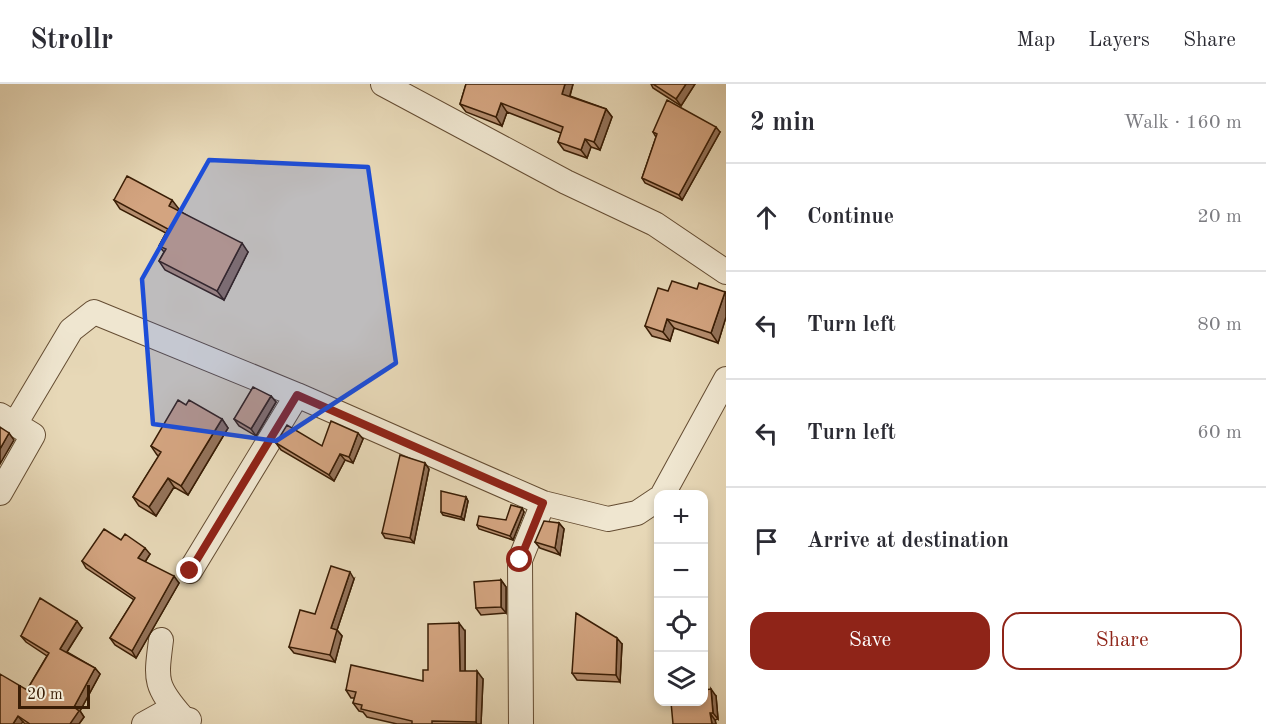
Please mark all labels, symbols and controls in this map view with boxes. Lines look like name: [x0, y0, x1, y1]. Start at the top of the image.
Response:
text: Strollr: [30, 27, 113, 55]
text: Map: [1016, 30, 1055, 51]
text: Layers: [1088, 30, 1150, 51]
text: Share: [1183, 30, 1236, 51]
text: 2 min: [750, 110, 815, 136]
text: Walk · 160 m: [1123, 113, 1242, 133]
icon: ahead: [750, 201, 783, 234]
text: Continue: [807, 206, 894, 228]
text: 20 m: [1197, 207, 1242, 227]
icon: left: [750, 309, 783, 342]
text: Turn left: [807, 314, 896, 336]
text: 80 m: [1197, 315, 1242, 335]
icon: left: [750, 417, 783, 450]
text: Turn left: [807, 422, 896, 444]
text: 60 m: [1197, 423, 1242, 443]
map controls: [654, 490, 708, 706]
button: +: [654, 490, 708, 544]
icon: arrive: [750, 525, 783, 558]
text: Arrive at destination: [807, 530, 1009, 552]
button: −: [654, 544, 708, 598]
route start: [506, 546, 532, 572]
route end: [176, 557, 202, 583]
button: locate: [654, 598, 708, 652]
button: Save: [750, 612, 990, 670]
button: Share: [1002, 612, 1242, 670]
button: layers: [654, 652, 708, 706]
scale bar: [18, 682, 90, 710]
text: 20 m: [27, 687, 63, 703]

